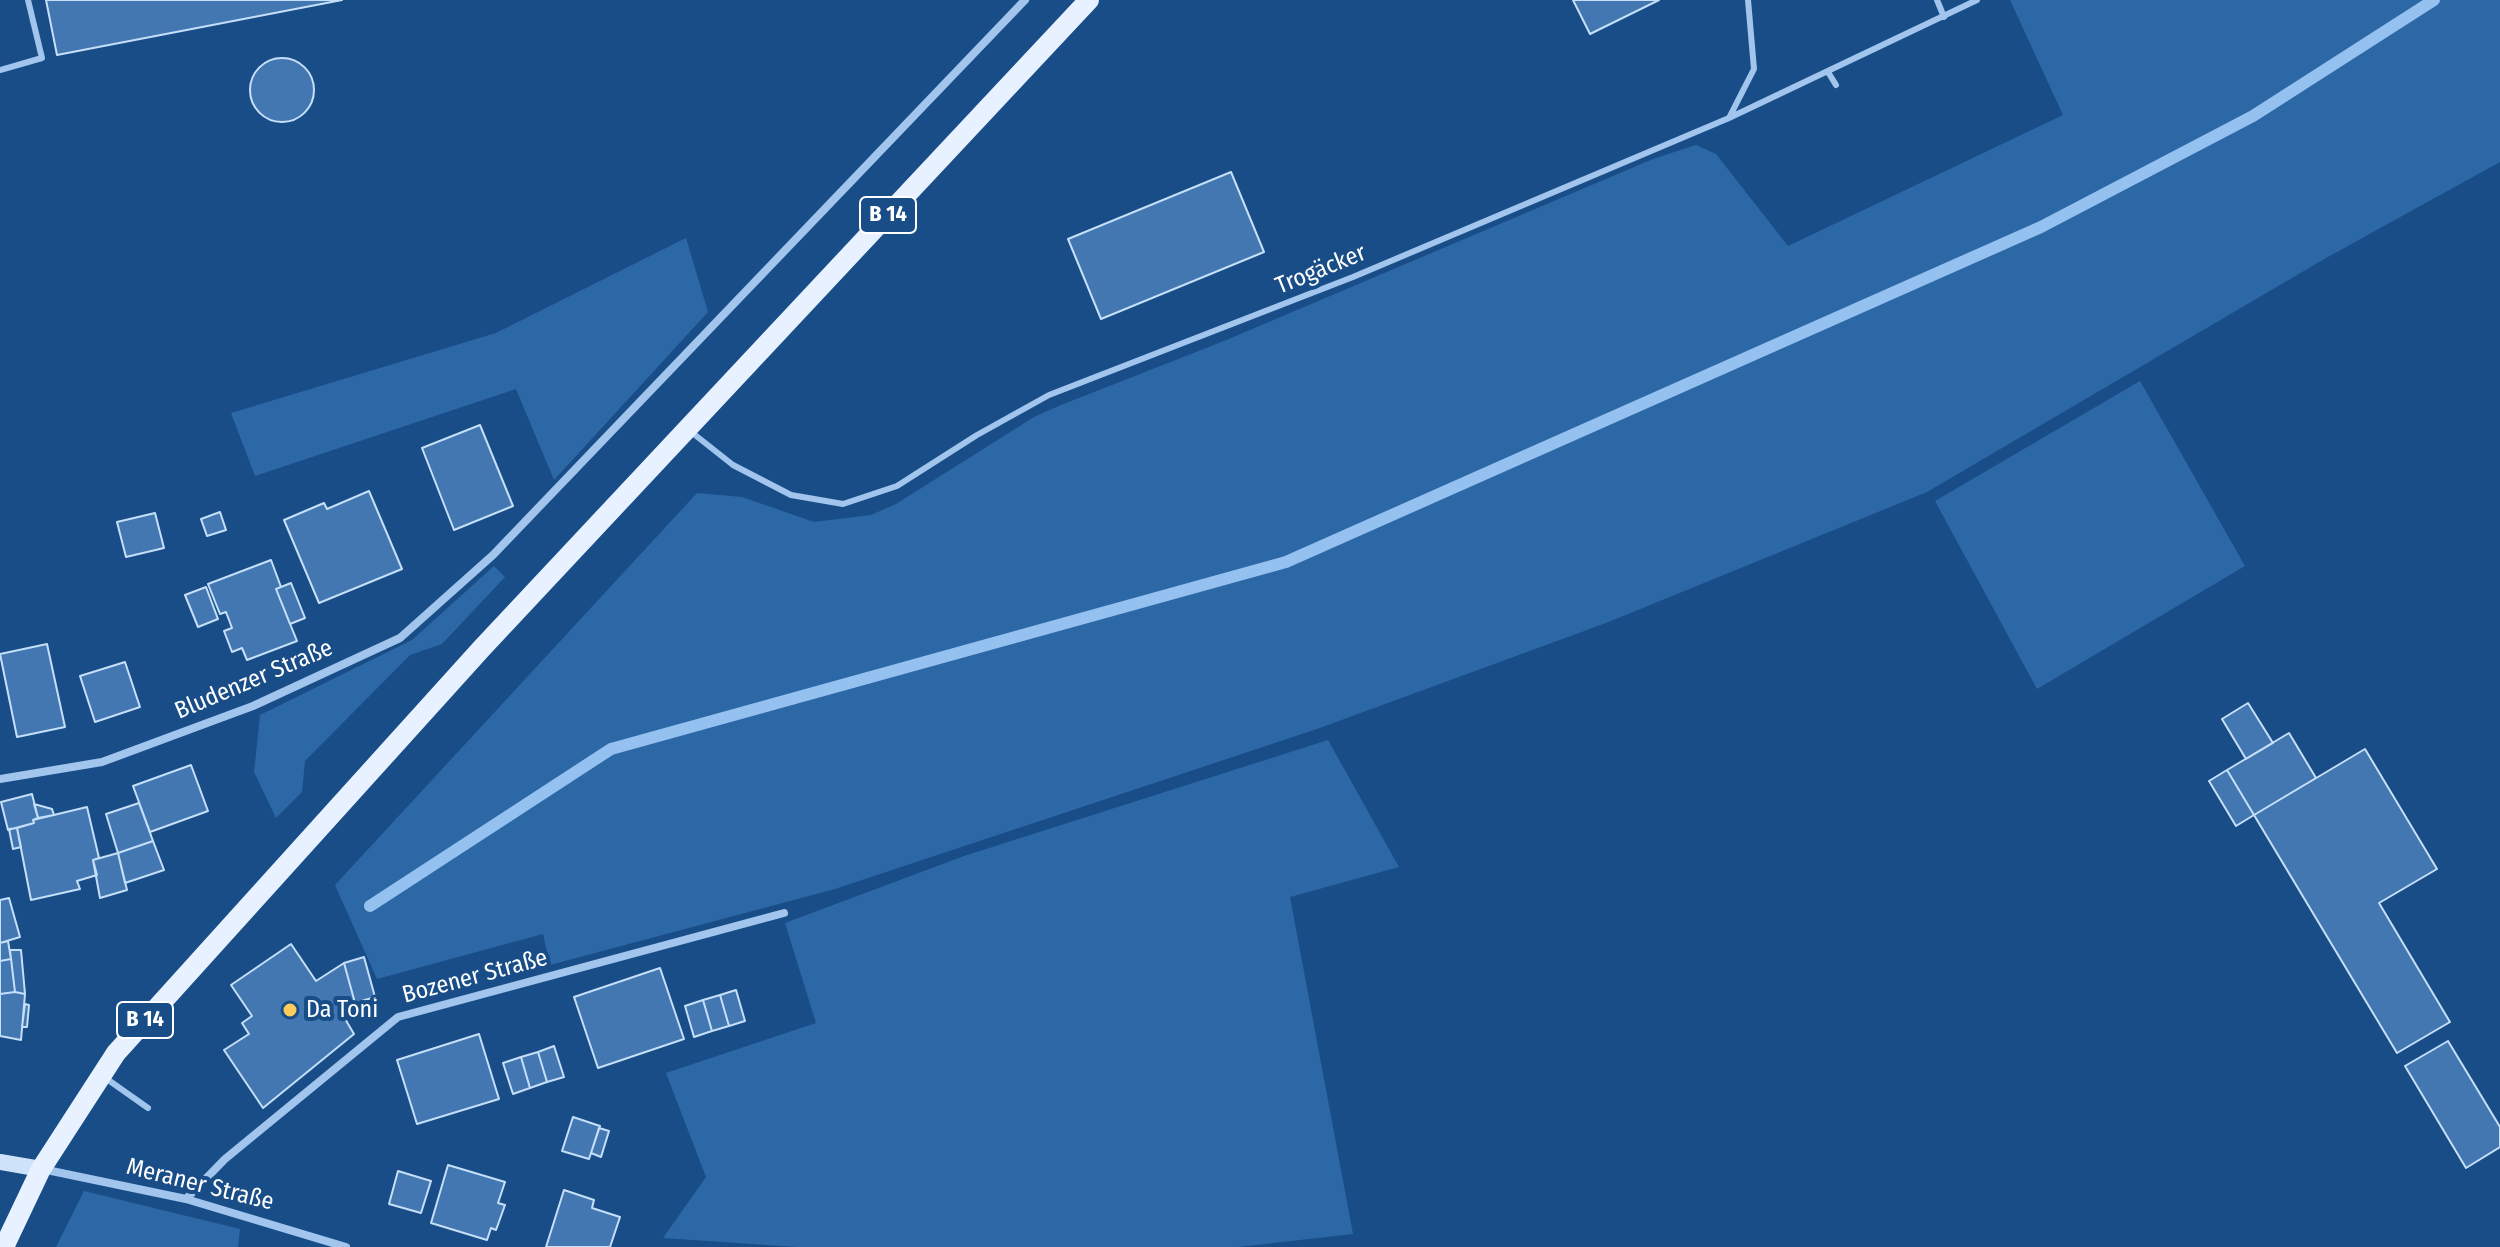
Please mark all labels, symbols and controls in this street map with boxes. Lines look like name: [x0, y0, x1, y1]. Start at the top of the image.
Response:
road number: B 14: [860, 197, 916, 233]
street label: Trogäcker: [1272, 239, 1370, 301]
street label: Bludenzer Straße: [171, 634, 337, 726]
street label: Bozener Straße: [399, 944, 551, 1010]
place label: Da Toni: [306, 996, 378, 1024]
marker: Da Toni: [281, 1001, 299, 1019]
road number: B 14: [117, 1002, 173, 1038]
street label: Meraner Straße: [123, 1153, 277, 1217]

